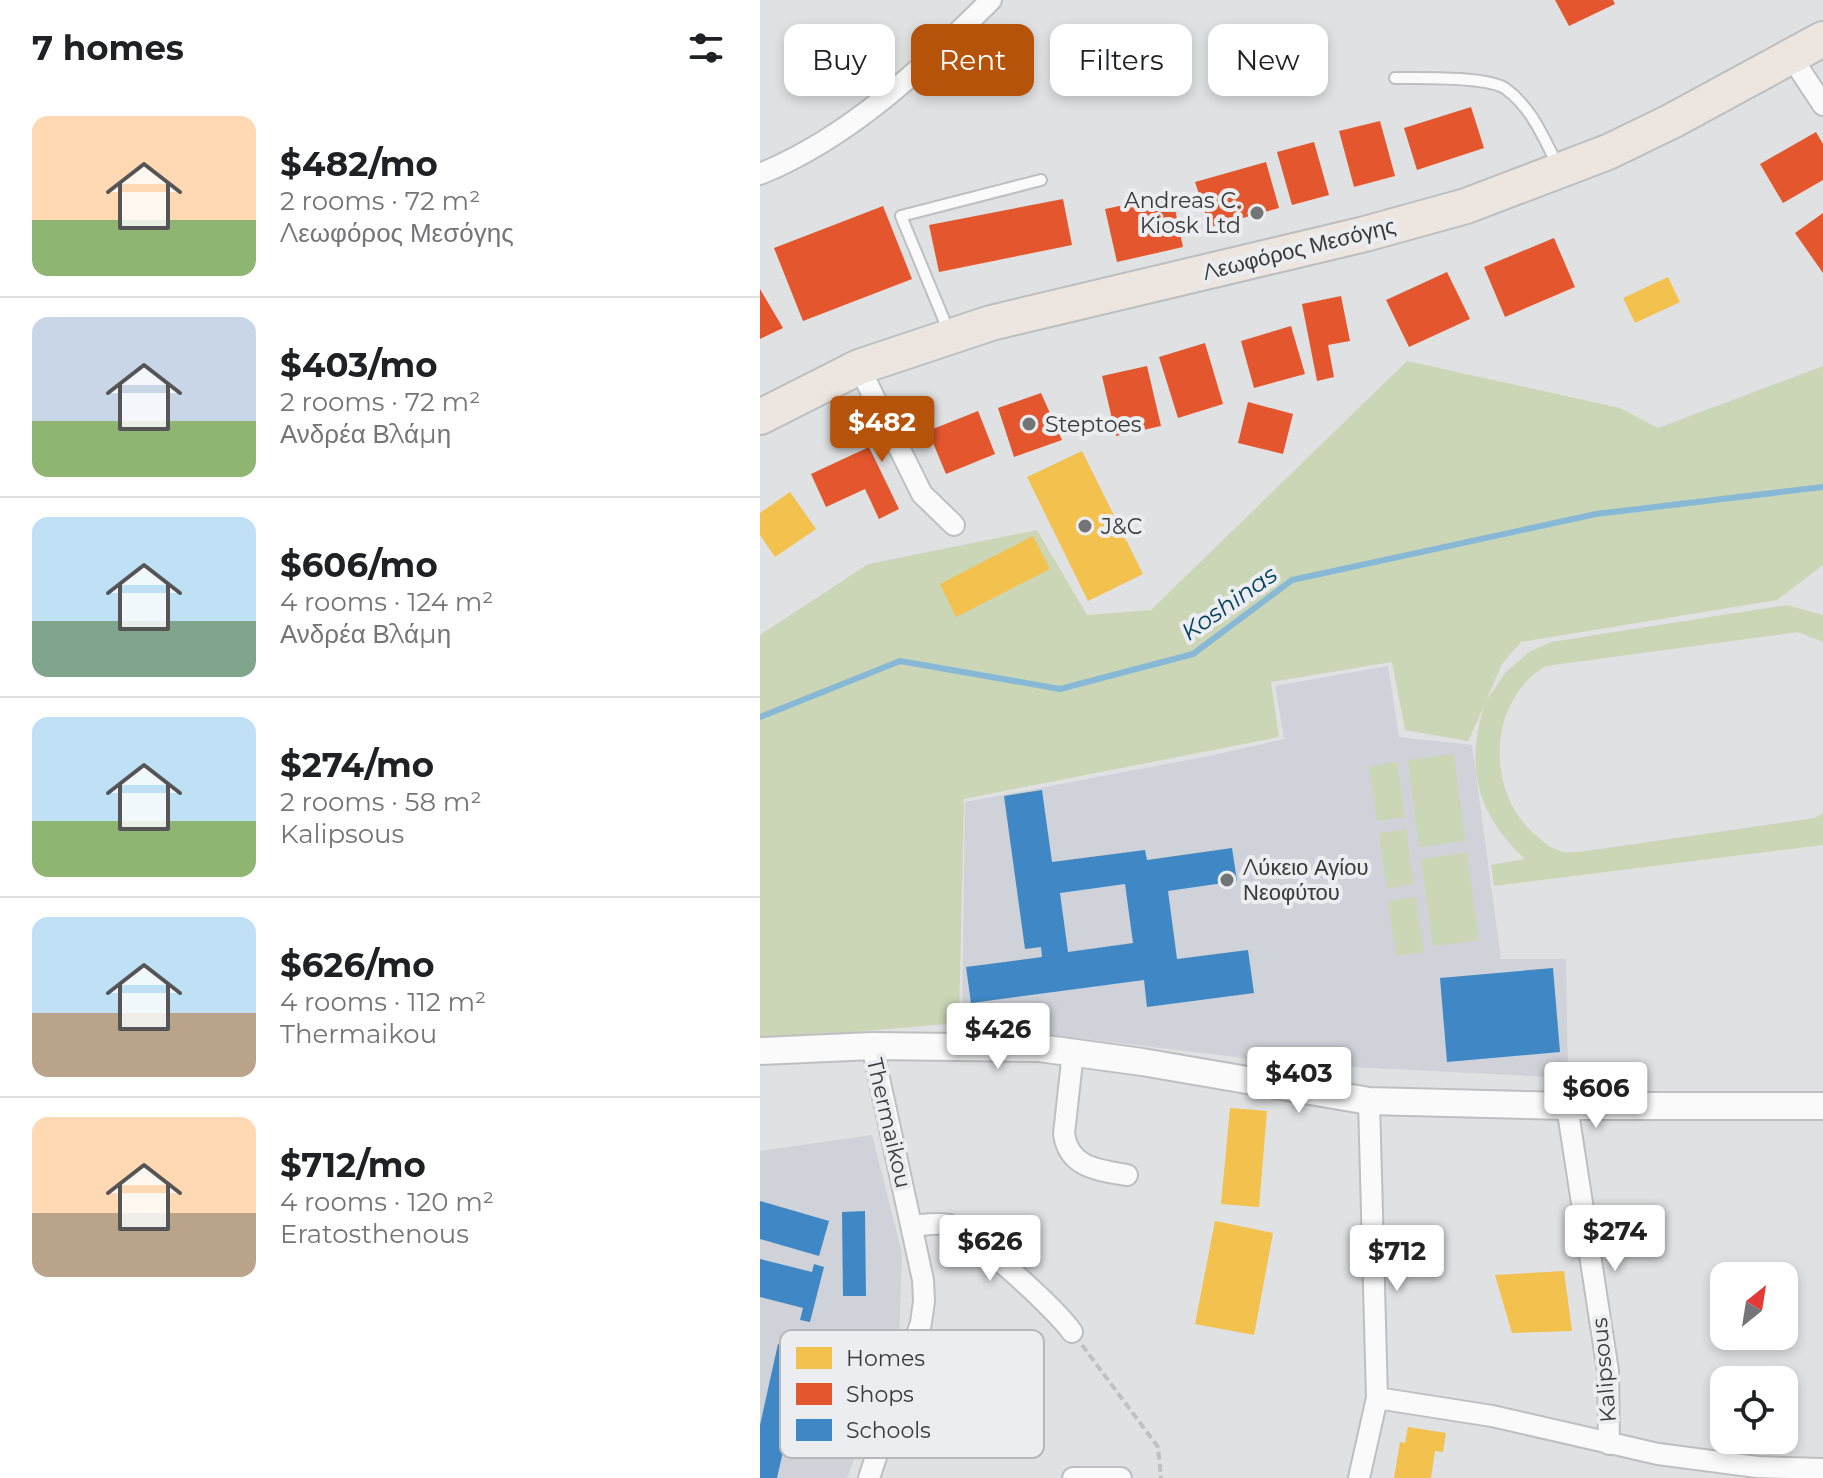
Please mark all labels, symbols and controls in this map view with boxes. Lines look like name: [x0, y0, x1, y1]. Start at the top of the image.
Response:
chip: Buy: [784, 24, 895, 96]
chip: Rent: [911, 24, 1034, 96]
chip: Filters: [1050, 24, 1192, 96]
chip: New: [1208, 24, 1328, 96]
icon: filters: [684, 26, 728, 70]
text: 7 homes: [32, 27, 184, 69]
text: $482/mo: [280, 143, 438, 185]
icon: home: [96, 148, 192, 244]
text: 2 rooms · 72 m²: [280, 185, 480, 217]
place label: Andreas C. Kiosk Ltd: [1124, 187, 1241, 239]
marker: Andreas C. Kiosk Ltd: [1248, 204, 1266, 222]
street label: Λεωφόρος Μεσόγης: [1200, 212, 1398, 286]
text: Λεωφόρος Μεσόγης: [280, 217, 514, 249]
text: $403/mo: [280, 344, 438, 386]
icon: home: [96, 349, 192, 445]
text: 2 rooms · 72 m²: [280, 386, 480, 418]
pin: $482: [835, 396, 929, 464]
text: $482: [848, 406, 916, 438]
place label: Steptoes: [1045, 411, 1142, 438]
marker: Steptoes: [1020, 415, 1038, 433]
text: Ανδρέα Βλάμη: [280, 418, 451, 450]
place label: J&C: [1100, 513, 1142, 540]
marker: J&C: [1076, 517, 1094, 535]
text: $606/mo: [280, 544, 438, 586]
icon: home: [96, 549, 192, 645]
water label: Koshinas: [1176, 559, 1283, 646]
text: 4 rooms · 124 m²: [280, 586, 493, 618]
text: Ανδρέα Βλάμη: [280, 618, 451, 650]
text: $274/mo: [280, 744, 434, 786]
icon: home: [96, 749, 192, 845]
text: 2 rooms · 58 m²: [280, 786, 482, 818]
text: Kalipsous: [280, 818, 404, 850]
place label: Λύκειο Αγίου Νεοφύτου: [1243, 854, 1369, 906]
marker: Λύκειο Αγίου Νεοφύτου: [1218, 871, 1236, 889]
text: $626/mo: [280, 944, 435, 986]
icon: home: [96, 949, 192, 1045]
text: 4 rooms · 112 m²: [280, 986, 486, 1018]
pin: $426: [951, 1003, 1045, 1071]
text: $426: [965, 1013, 1031, 1045]
text: Thermaikou: [280, 1018, 437, 1050]
pin: $403: [1252, 1047, 1346, 1115]
street label: Thermaikou: [861, 1055, 917, 1191]
text: $403: [1265, 1057, 1333, 1089]
pin: $606: [1549, 1062, 1643, 1130]
text: $606: [1562, 1072, 1630, 1104]
text: $712/mo: [280, 1144, 426, 1186]
icon: home: [96, 1149, 192, 1245]
text: 4 rooms · 120 m²: [280, 1186, 494, 1218]
pin: $274: [1568, 1205, 1662, 1273]
pin: $626: [943, 1215, 1037, 1283]
text: $274: [1583, 1215, 1647, 1247]
text: Eratosthenous: [280, 1218, 469, 1250]
text: $626: [957, 1225, 1023, 1257]
pin: $712: [1350, 1225, 1444, 1293]
text: $712: [1368, 1235, 1426, 1267]
north arrow: [1710, 1262, 1798, 1350]
map controls: [1710, 1262, 1798, 1454]
street label: Kalipsous: [1586, 1316, 1622, 1424]
legend: [780, 1330, 1044, 1458]
text: Homes: [846, 1345, 925, 1372]
button: locate: [1710, 1366, 1798, 1454]
text: Shops: [846, 1381, 914, 1408]
text: Schools: [846, 1417, 931, 1444]

